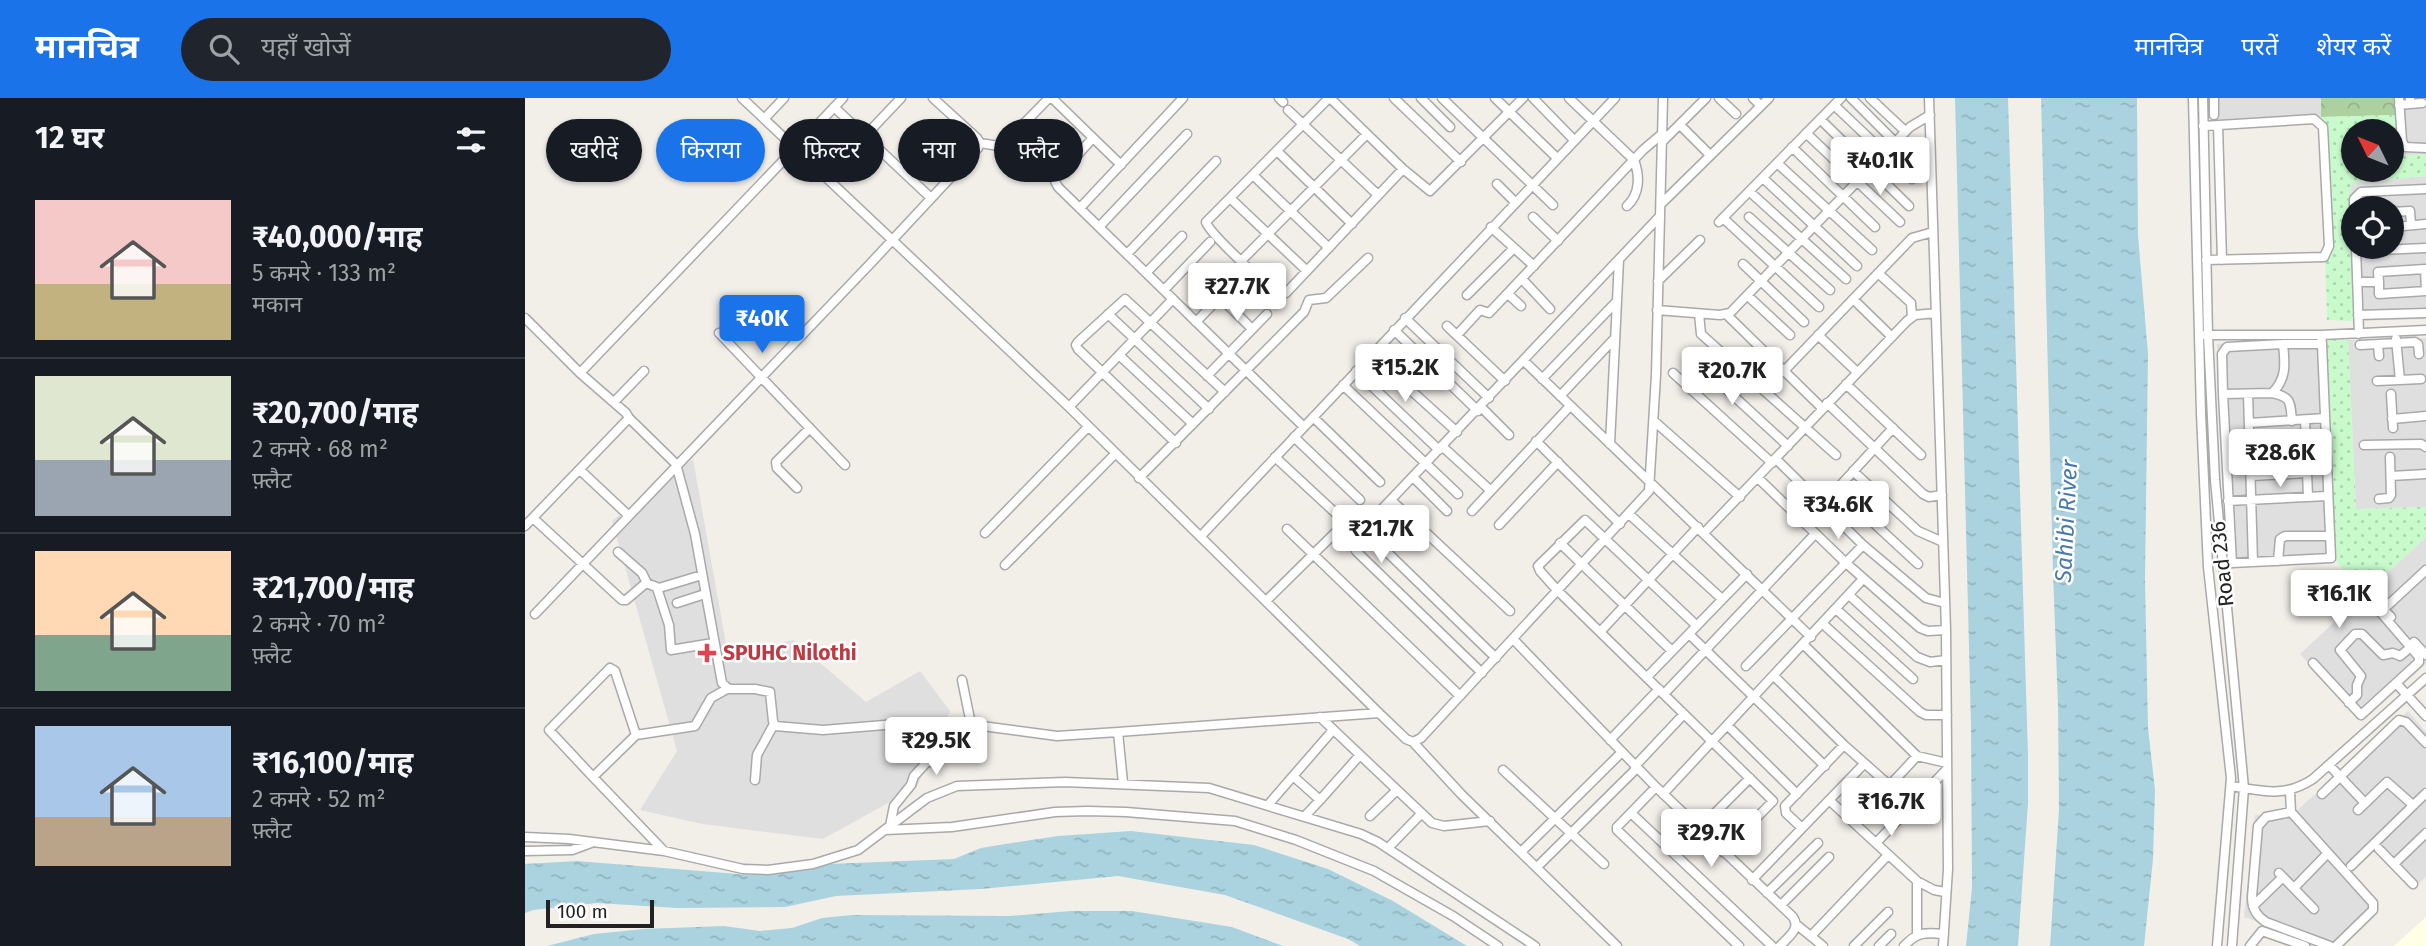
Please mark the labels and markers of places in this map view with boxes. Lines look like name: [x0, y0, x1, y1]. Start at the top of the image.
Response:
pin: ₹40.1K: [1823, 138, 1937, 197]
pin: ₹27.7K: [1180, 264, 1294, 323]
pin: ₹40K: [721, 296, 803, 355]
pin: ₹15.2K: [1348, 344, 1462, 404]
pin: ₹20.7K: [1675, 348, 1789, 407]
pin: ₹28.6K: [2223, 430, 2337, 489]
pin: ₹34.6K: [1781, 482, 1895, 541]
pin: ₹21.7K: [1324, 505, 1438, 565]
pin: ₹16.1K: [2282, 570, 2396, 630]
place label: SPUHC Nilothi: [723, 640, 857, 666]
marker: SPUHC Nilothi: [697, 643, 717, 663]
pin: ₹29.5K: [879, 718, 993, 777]
pin: ₹16.7K: [1834, 778, 1948, 838]
pin: ₹29.7K: [1654, 810, 1768, 869]

